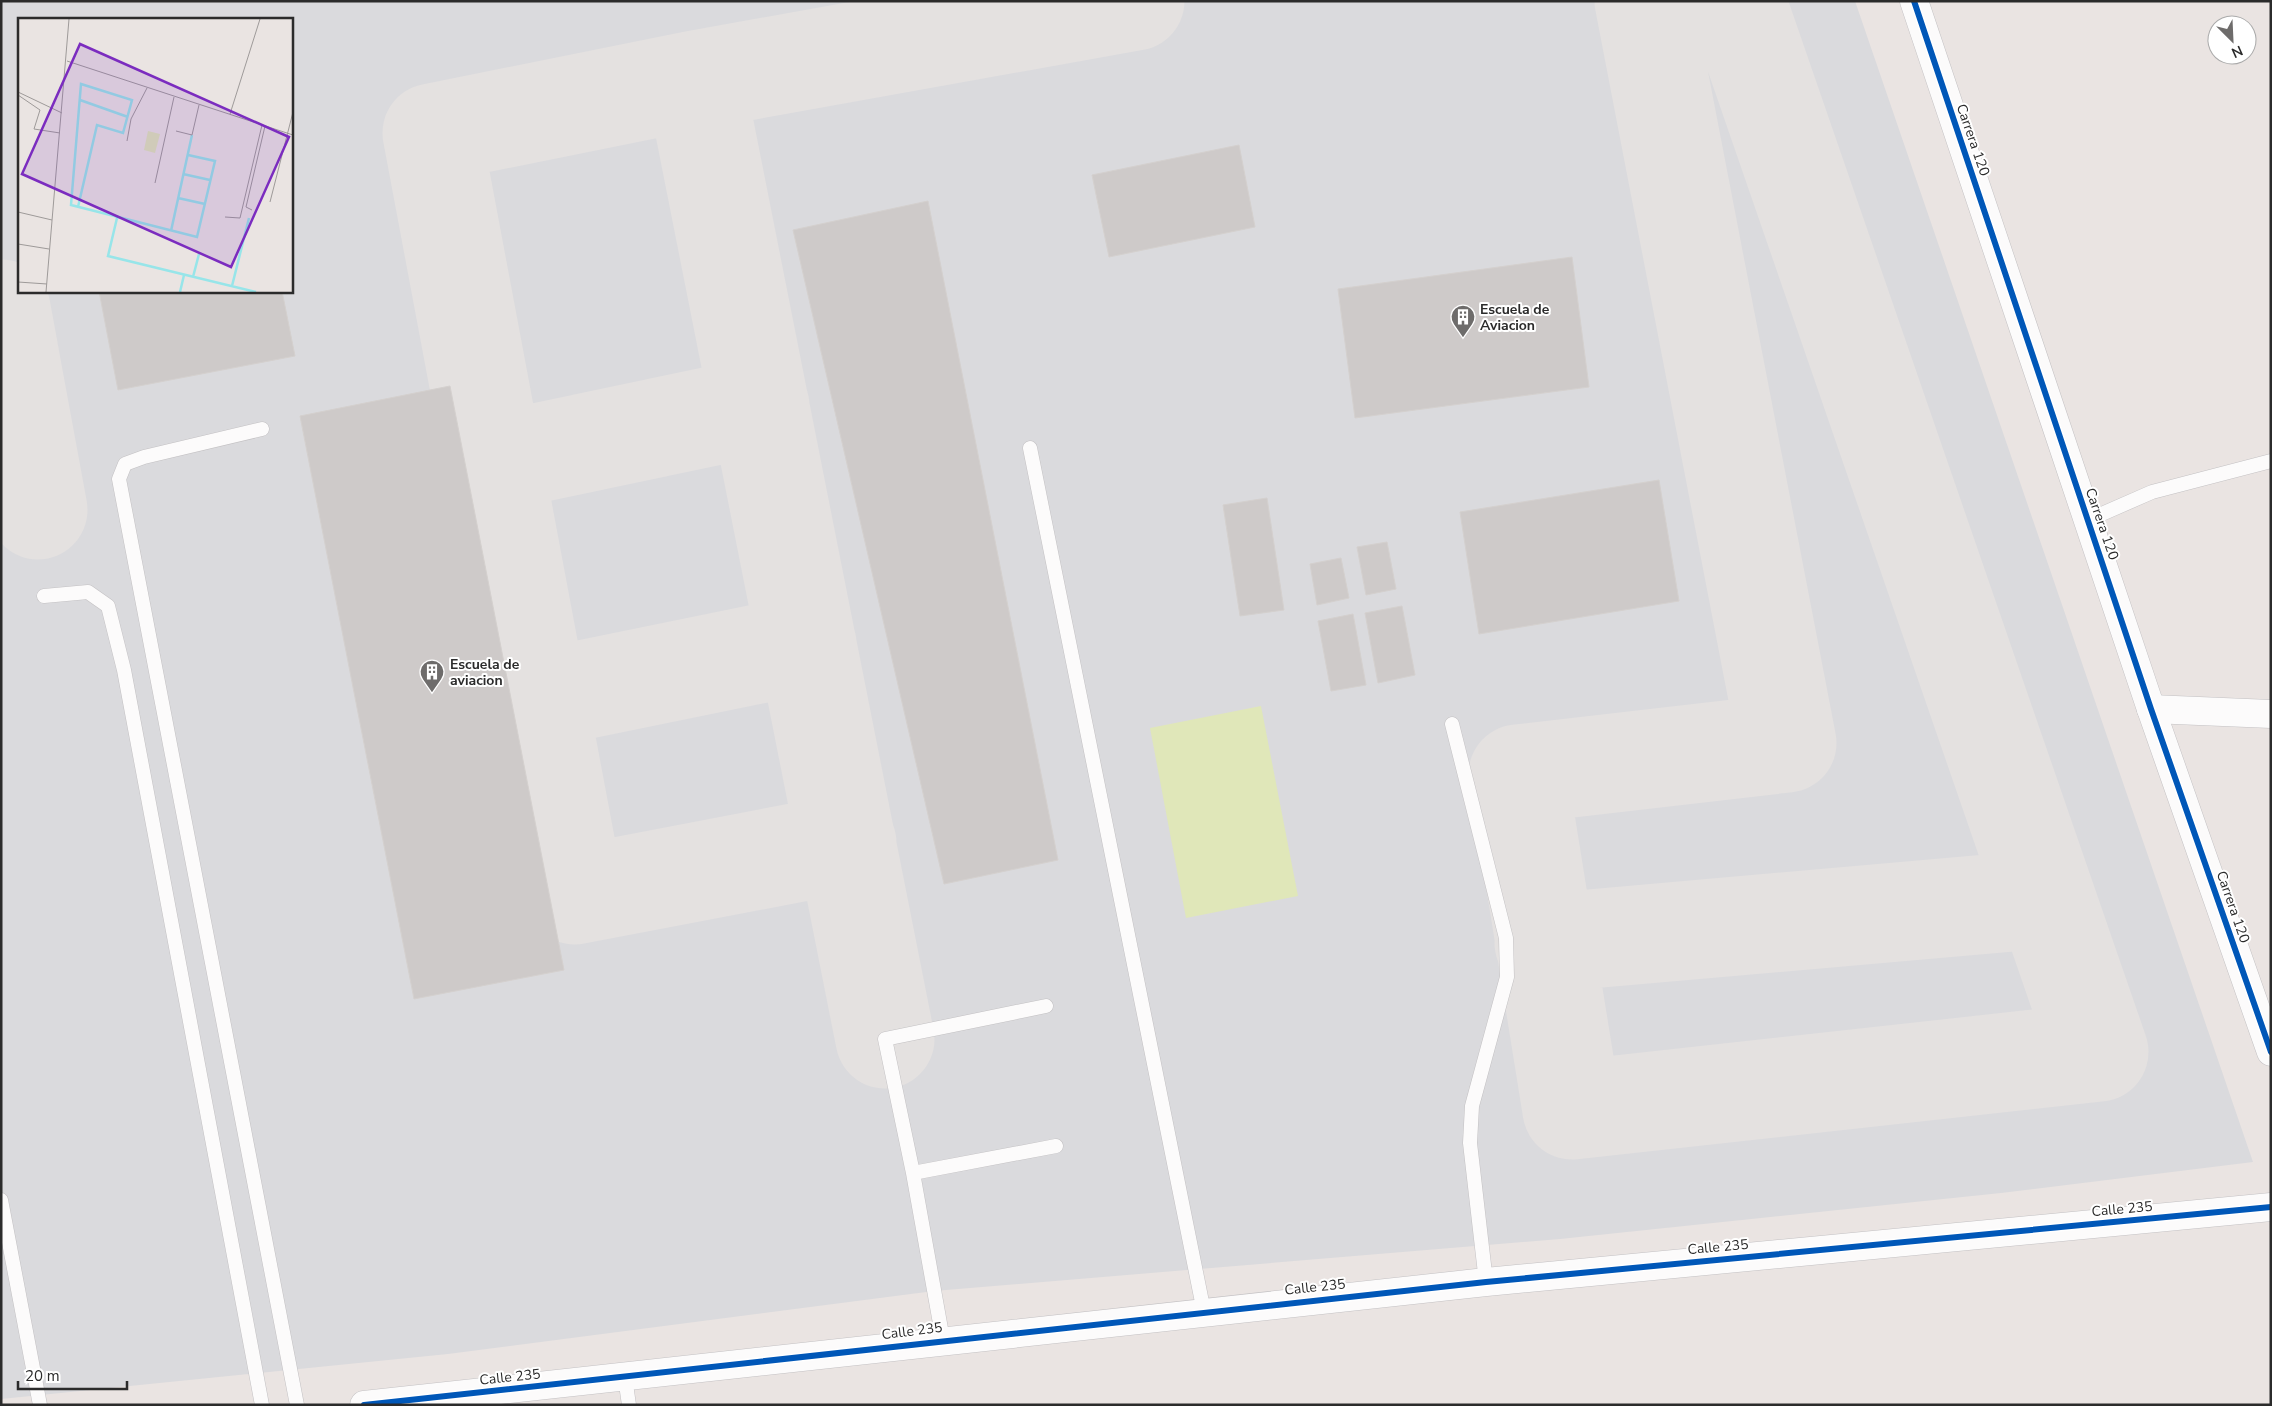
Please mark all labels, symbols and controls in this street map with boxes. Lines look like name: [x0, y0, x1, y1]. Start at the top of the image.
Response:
north arrow: [2207, 15, 2257, 65]
inset map: [18, 18, 292, 292]
text: N: [2228, 41, 2246, 62]
street label: Carrera 120: [1952, 101, 1994, 179]
place label: Escuela de Aviacion: [1480, 300, 1550, 335]
building icon: Escuela de Aviacion: [1450, 304, 1476, 338]
street label: Carrera 120: [2081, 485, 2123, 563]
place label: Escuela de aviacion: [450, 655, 520, 690]
building icon: Escuela de aviacion: [419, 659, 445, 693]
street label: Carrera 120: [2212, 868, 2254, 946]
street label: Calle 235: [2091, 1197, 2153, 1221]
street label: Calle 235: [1687, 1235, 1749, 1259]
street label: Calle 235: [1284, 1274, 1346, 1300]
street label: Calle 235: [881, 1318, 943, 1344]
scale bar: [18, 1358, 126, 1390]
street label: Calle 235: [479, 1364, 541, 1390]
text: 20 m: [25, 1366, 60, 1386]

